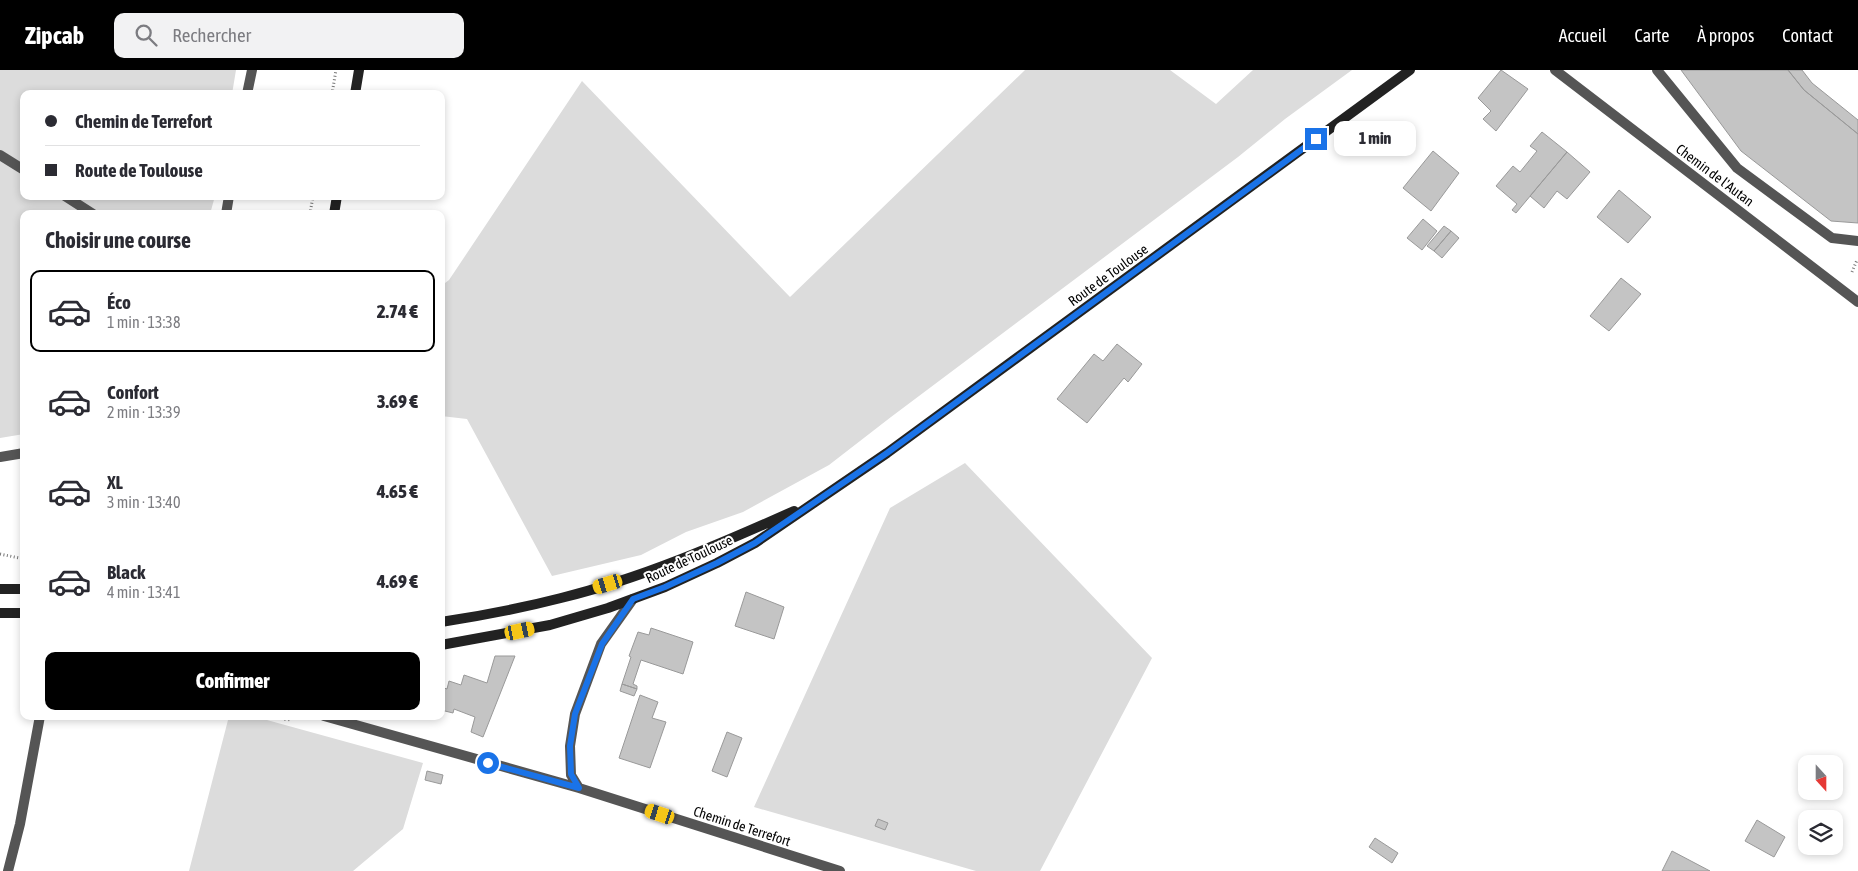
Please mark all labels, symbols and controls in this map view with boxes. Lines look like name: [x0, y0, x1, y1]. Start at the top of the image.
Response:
search box: [114, 13, 464, 58]
icon: search: [132, 21, 160, 49]
text: Zipcab: [25, 22, 84, 49]
text: Rechercher: [172, 24, 251, 46]
text: Accueil: [1559, 25, 1607, 46]
text: Carte: [1635, 25, 1669, 46]
text: À propos: [1697, 25, 1754, 46]
text: Contact: [1782, 25, 1833, 46]
text: Chemin de Terrefort: [75, 110, 212, 132]
callout: 1 min: [1334, 122, 1416, 156]
route end: [1305, 128, 1327, 150]
text: 1 min: [1359, 129, 1391, 147]
street label: Chemin de l'Autan: [1673, 141, 1757, 209]
text: Route de Toulouse: [75, 159, 203, 181]
text: Choisir une course: [45, 227, 191, 253]
street label: Route de Toulouse: [1065, 241, 1151, 309]
icon: car: [47, 289, 92, 334]
text: Éco: [107, 291, 131, 313]
text: 2.74 €: [377, 300, 418, 322]
text: 1 min · 13:38: [107, 313, 180, 331]
icon: car: [47, 379, 92, 424]
text: Confort: [107, 381, 159, 403]
text: 3.69 €: [377, 390, 418, 412]
text: 2 min · 13:39: [107, 403, 180, 421]
icon: car: [47, 469, 92, 514]
text: XL: [107, 471, 123, 493]
text: 4.65 €: [377, 480, 418, 502]
text: 3 min · 13:40: [107, 493, 180, 511]
street label: Route de Toulouse: [643, 532, 735, 586]
icon: car: [47, 559, 92, 604]
text: Black: [107, 561, 145, 583]
text: 4.69 €: [377, 570, 418, 592]
car: [591, 572, 624, 596]
text: 4 min · 13:41: [107, 583, 180, 601]
car: [503, 621, 536, 641]
button: Confirmer: [45, 652, 420, 710]
route start: [477, 752, 499, 774]
north arrow: [1798, 755, 1842, 800]
map controls: [1798, 755, 1843, 855]
car: [643, 802, 676, 826]
street label: Chemin de Terrefort: [691, 803, 793, 849]
button: layers: [1798, 810, 1843, 855]

